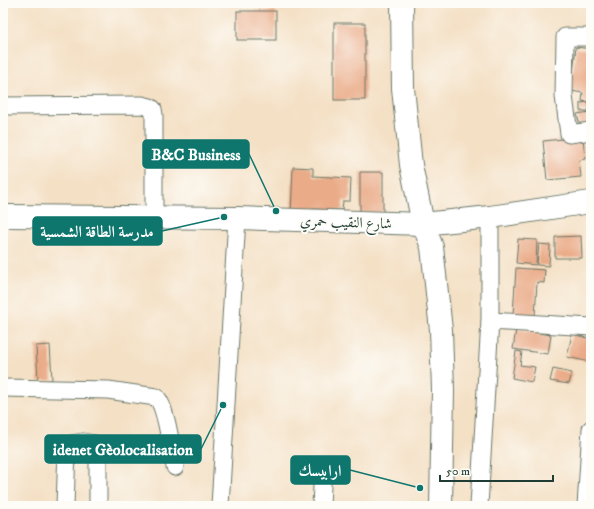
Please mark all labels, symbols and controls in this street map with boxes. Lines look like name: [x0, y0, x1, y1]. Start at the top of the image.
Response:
callout: B&C Business: [143, 140, 249, 168]
text: B&C Business: [151, 145, 241, 165]
street label: شارع النقيب حمري: [299, 211, 392, 237]
callout: مدرسة الطاقة الشمسية: [33, 217, 162, 245]
text: مدرسة الطاقة الشمسية: [40, 222, 154, 242]
callout: idenet Gèolocalisation: [45, 435, 201, 463]
text: idenet Gèolocalisation: [53, 440, 194, 460]
callout: ارابيسك: [291, 456, 350, 484]
scale bar: [440, 457, 553, 483]
text: ارابيسك: [298, 461, 342, 481]
text: 50 m: [446, 464, 470, 479]

